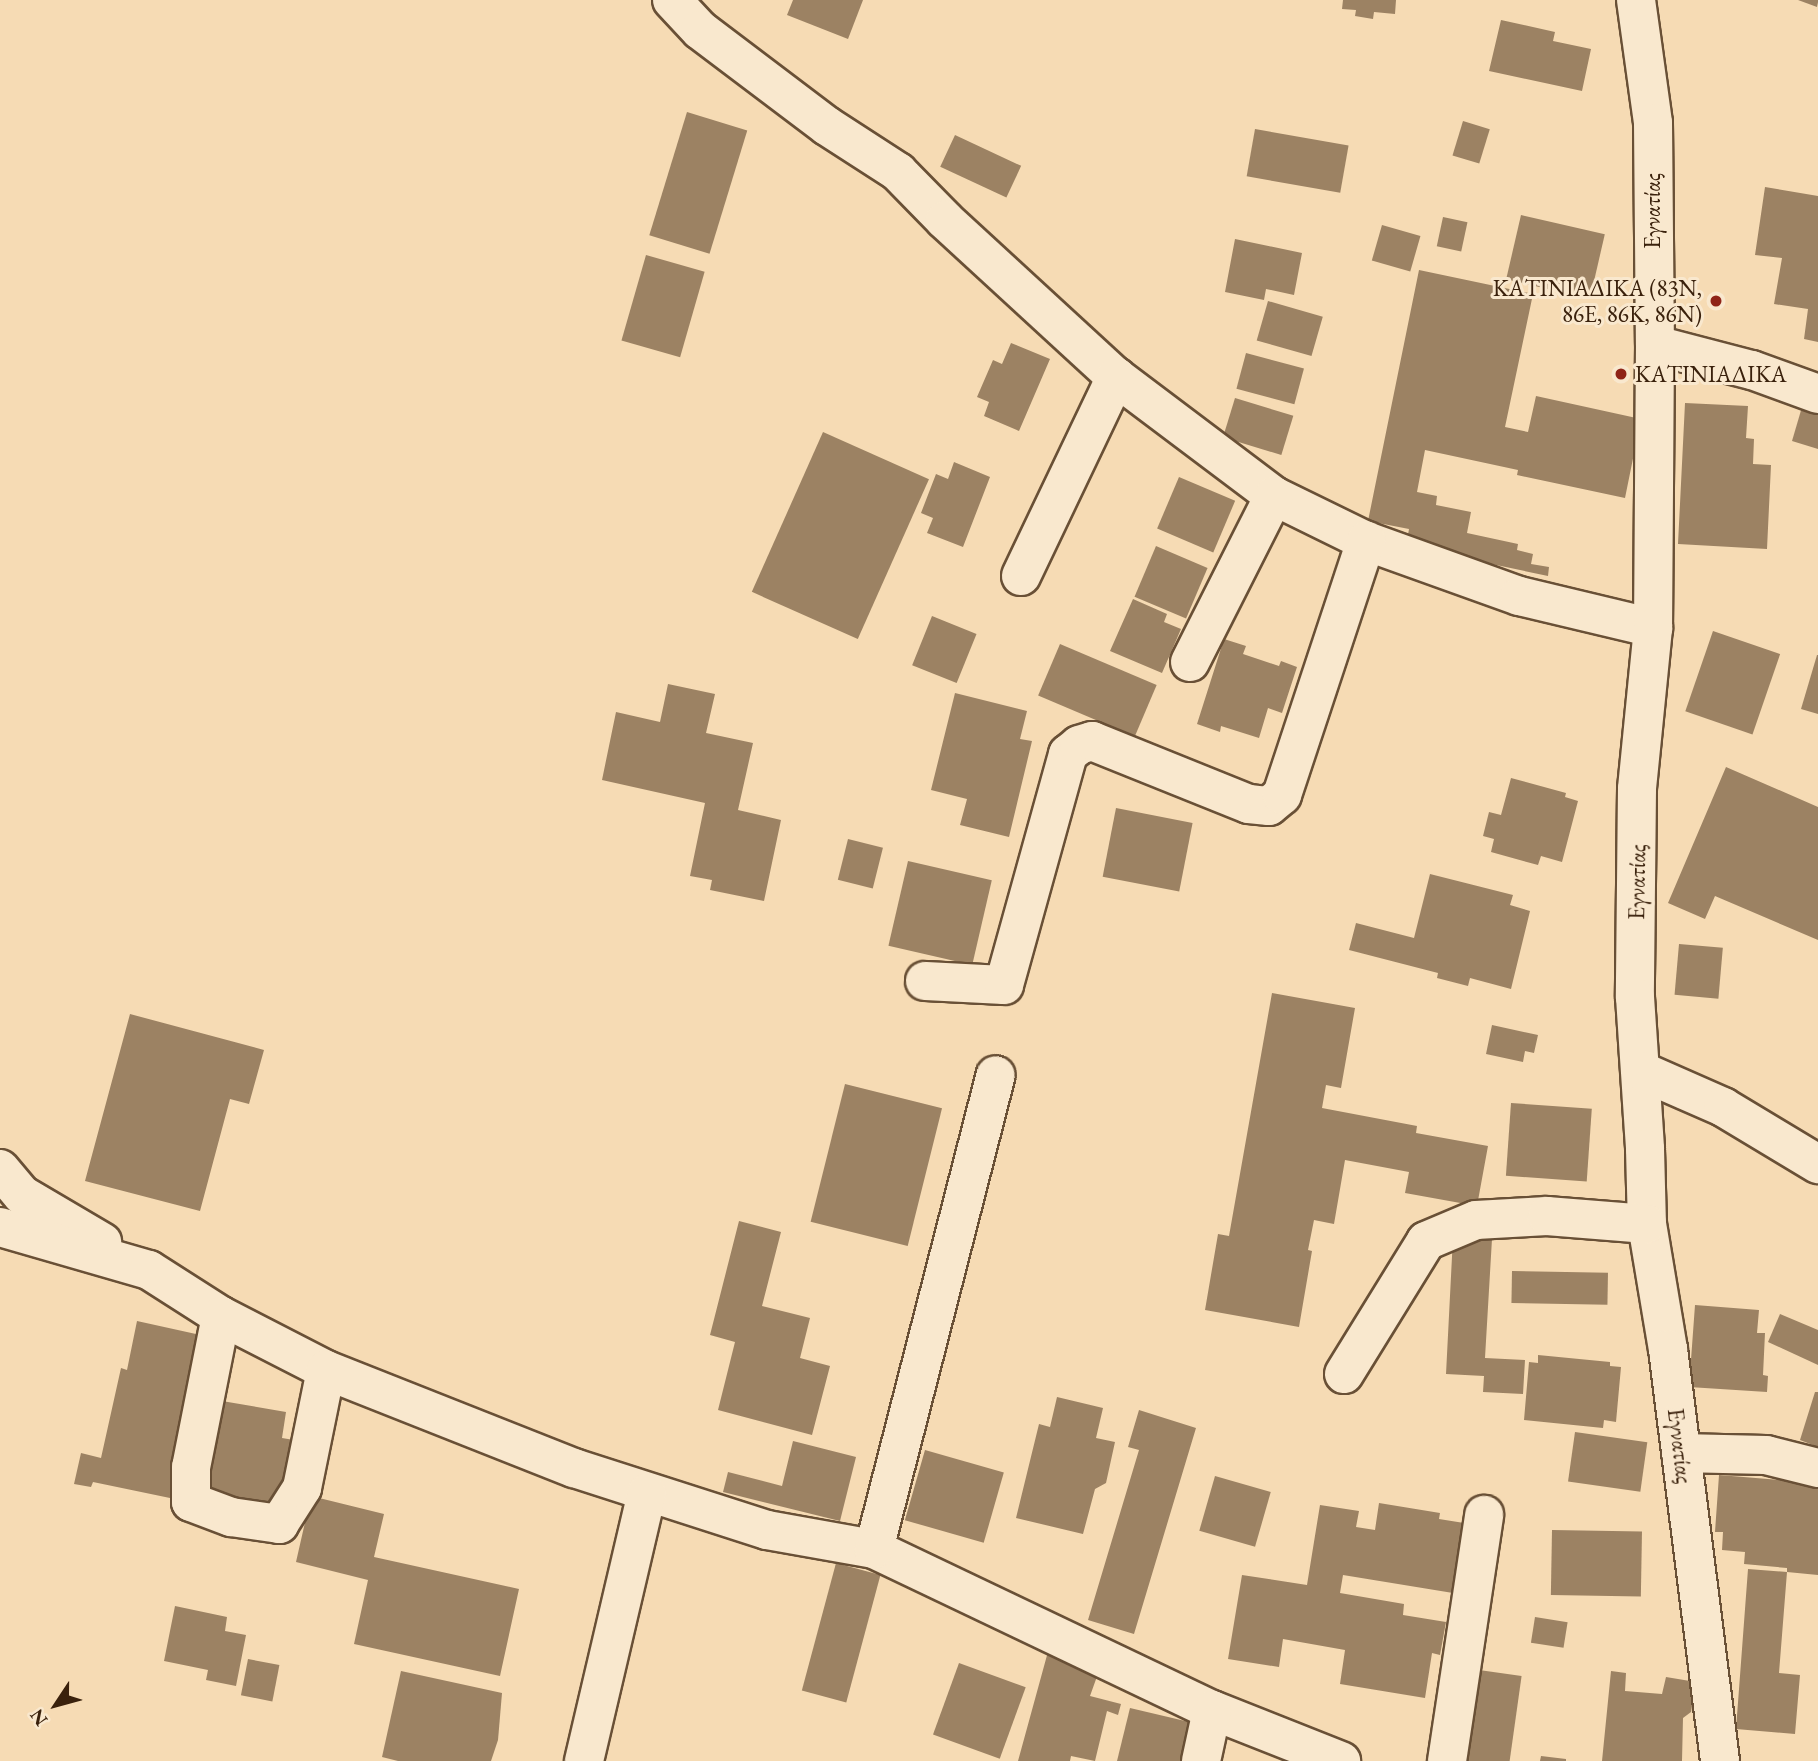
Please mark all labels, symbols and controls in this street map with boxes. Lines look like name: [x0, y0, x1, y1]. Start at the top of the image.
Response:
street label: Εγνατίας: [1638, 173, 1666, 249]
place label: ΚΑΤΙΝΙΑΔΙΚΑ (83Ν, 86Ε, 86Κ, 86Ν): [1493, 274, 1702, 328]
marker: ΚΑΤΙΝΙΑΔΙΚΑ (83Ν, 86Ε, 86Κ, 86Ν): [1708, 293, 1724, 309]
place label: ΚΑΤΙΝΙΑΔΙΚΑ: [1635, 360, 1787, 388]
marker: ΚΑΤΙΝΙΑΔΙΚΑ: [1613, 366, 1629, 382]
street label: Εγνατίας: [1623, 844, 1651, 920]
street label: Εγνατίας: [1662, 1407, 1698, 1485]
north arrow: [21, 1670, 91, 1740]
text: N: [24, 1704, 53, 1731]

